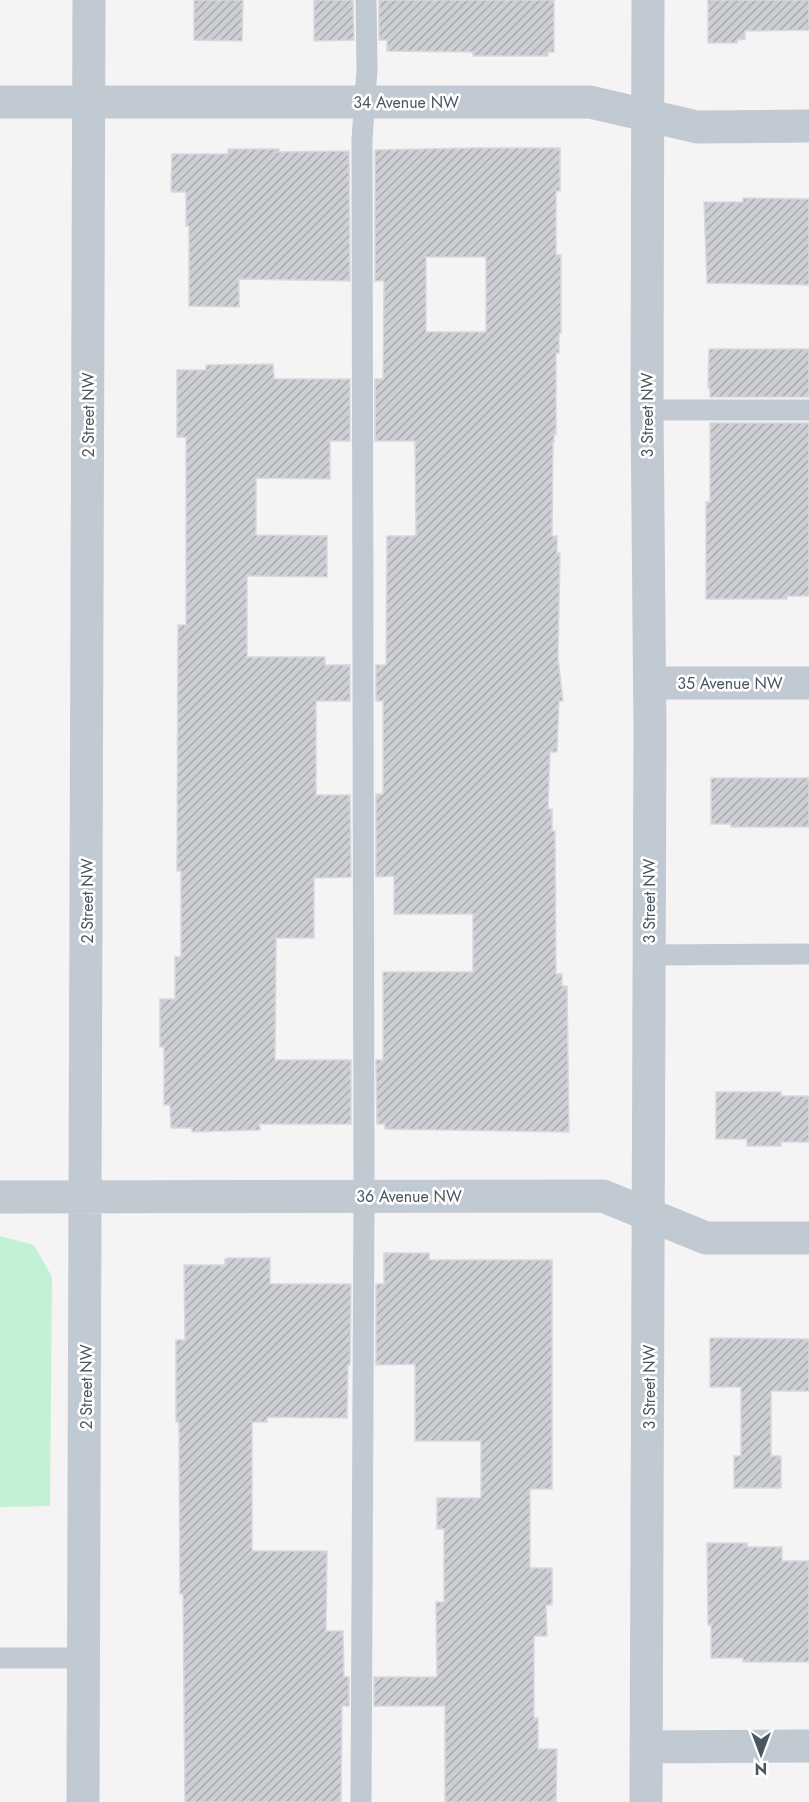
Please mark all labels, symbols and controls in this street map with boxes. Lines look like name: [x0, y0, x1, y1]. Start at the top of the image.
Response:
street label: 34 Avenue NW: [353, 91, 459, 114]
street label: 2 Street NW: [77, 372, 100, 458]
street label: 3 Street NW: [636, 372, 659, 457]
street label: 35 Avenue NW: [677, 672, 783, 695]
street label: 2 Street NW: [76, 858, 99, 944]
street label: 3 Street NW: [638, 858, 661, 943]
street label: 36 Avenue NW: [356, 1185, 462, 1208]
street label: 2 Street NW: [75, 1344, 98, 1430]
street label: 3 Street NW: [638, 1344, 661, 1429]
north arrow: [731, 1724, 791, 1784]
text: N: [755, 1757, 767, 1780]

